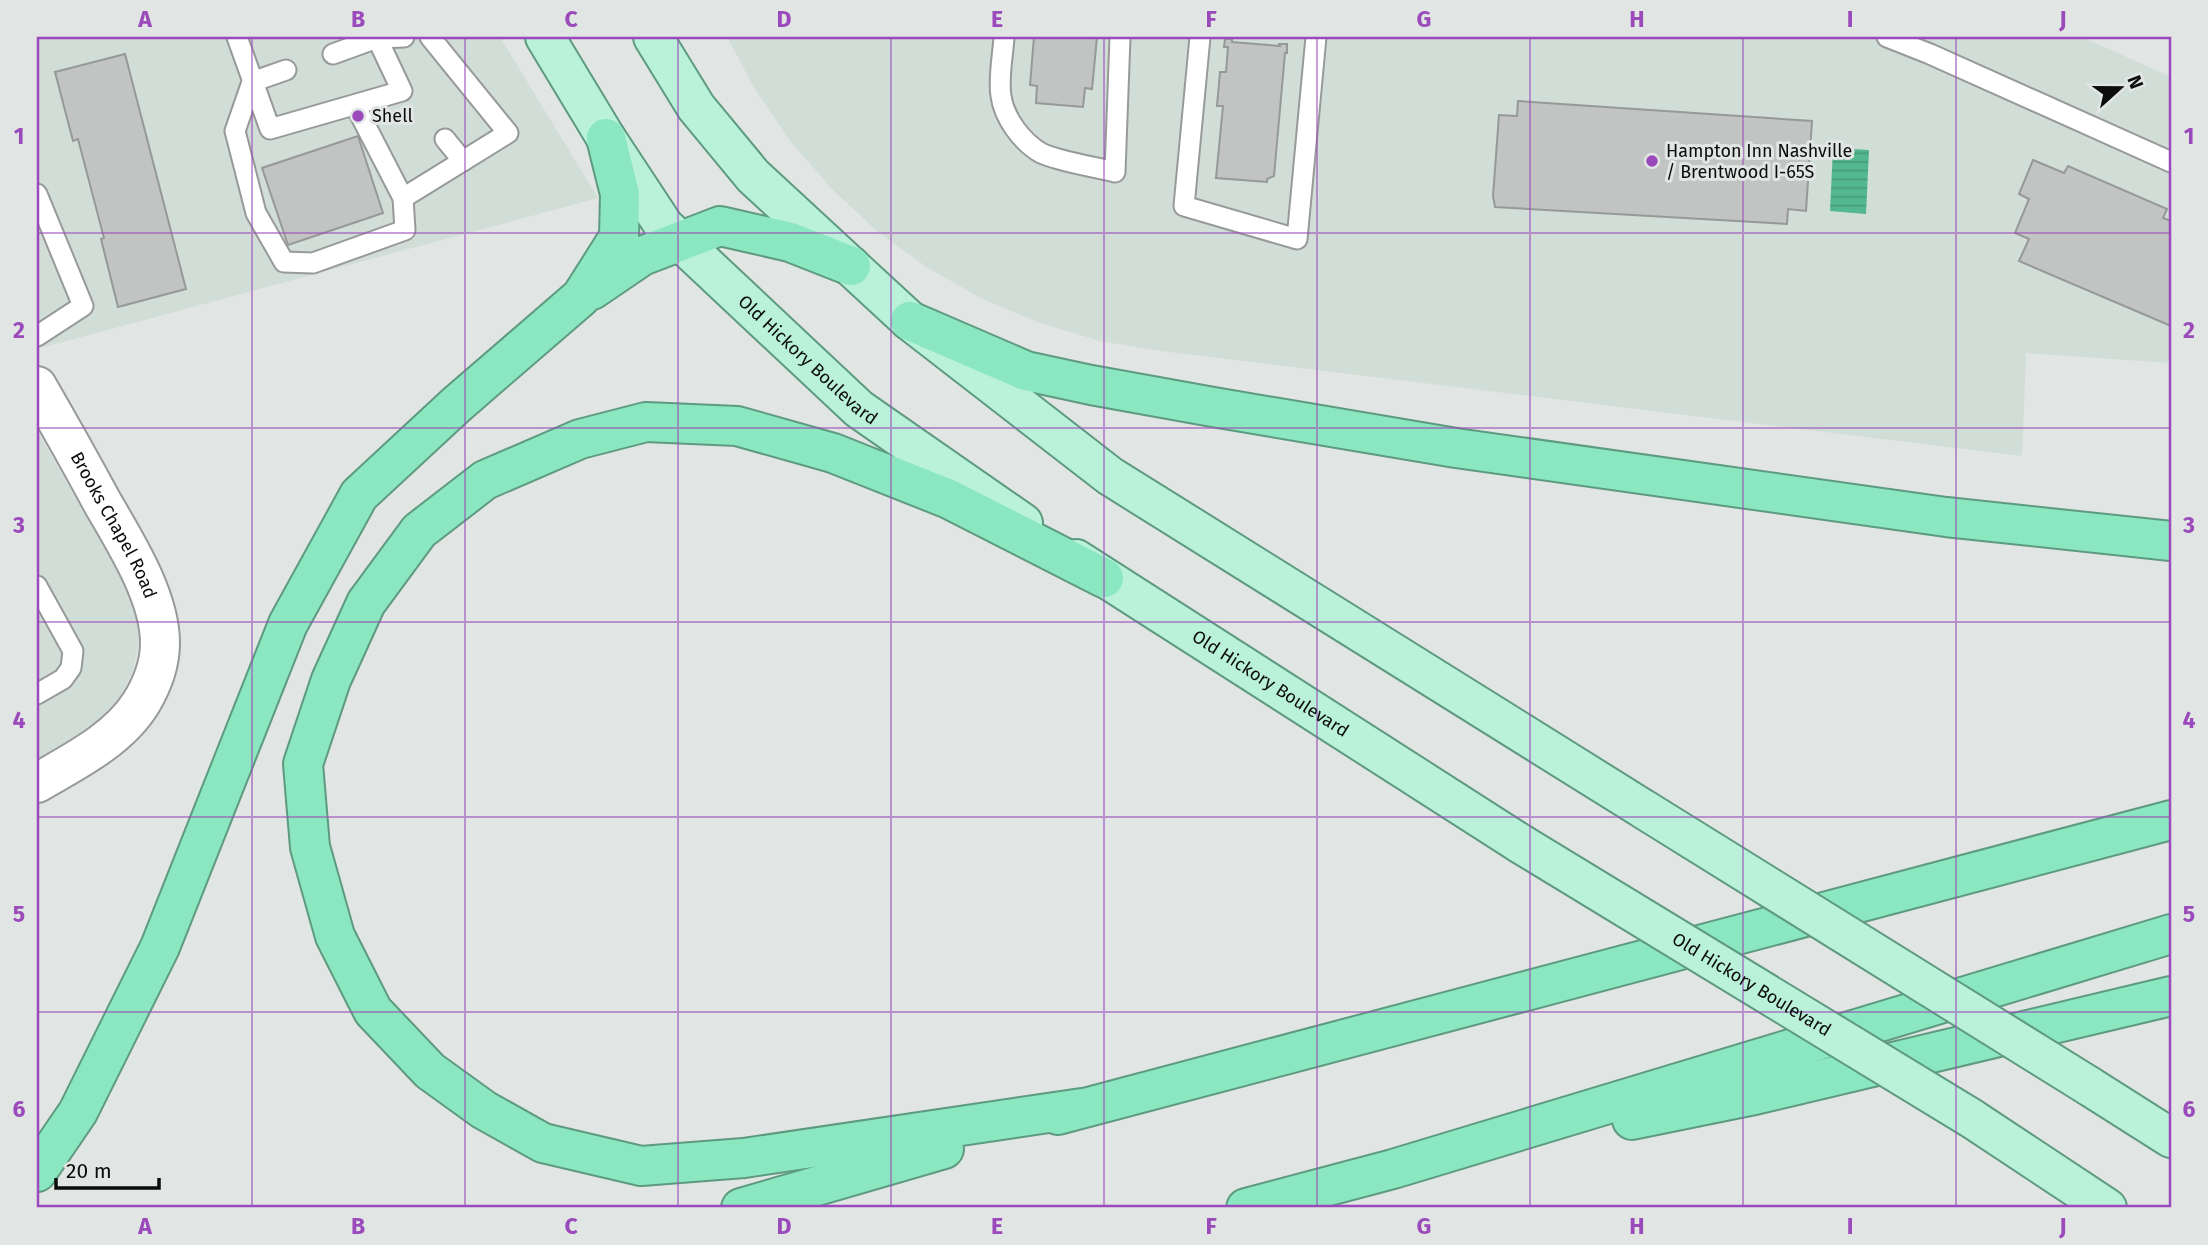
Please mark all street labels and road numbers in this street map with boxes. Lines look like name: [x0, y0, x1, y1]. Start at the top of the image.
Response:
street label: Old Hickory Boulevard: [734, 290, 882, 429]
street label: Brooks Chapel Road: [66, 448, 162, 601]
street label: Old Hickory Boulevard: [1188, 625, 1353, 742]
street label: Old Hickory Boulevard: [1668, 928, 1835, 1041]

